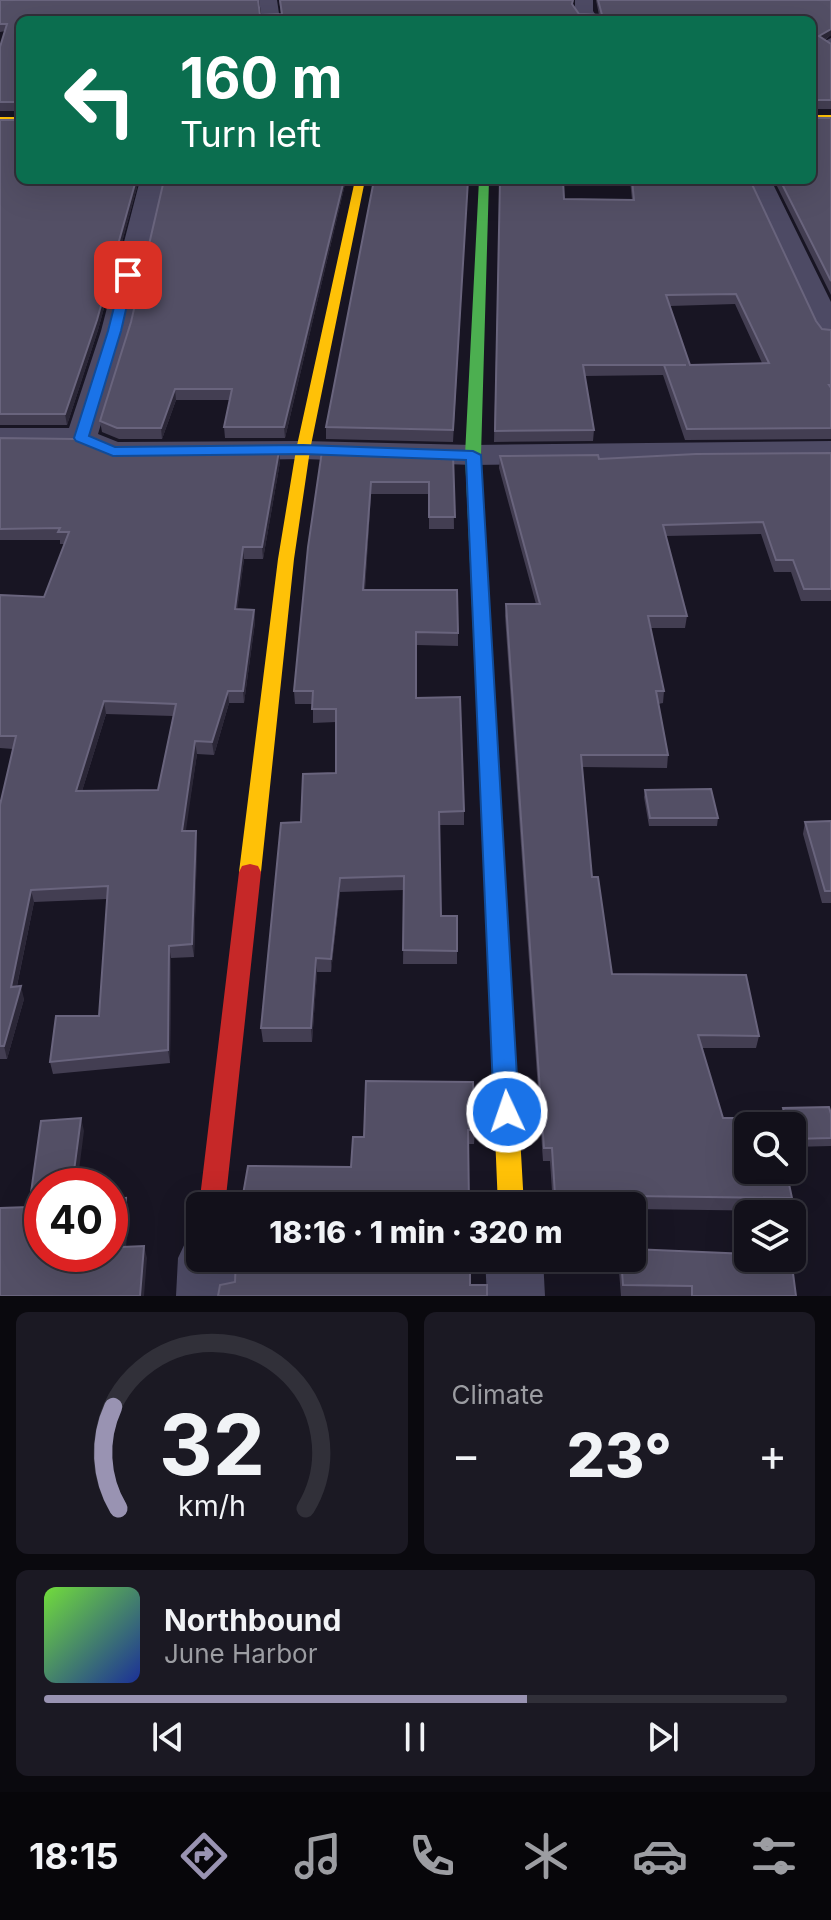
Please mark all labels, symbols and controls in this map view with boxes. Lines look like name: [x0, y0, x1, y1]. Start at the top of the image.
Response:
text: 160 m: [180, 44, 343, 112]
icon: left: [48, 48, 152, 152]
text: Turn left: [180, 112, 321, 156]
pin: [94, 241, 162, 309]
icon: arrive: [106, 253, 150, 297]
position arrow: [465, 1070, 549, 1154]
map controls: [734, 1112, 806, 1272]
button: search: [734, 1112, 806, 1184]
speed limit sign: 40: [24, 1168, 128, 1272]
button: layers: [734, 1200, 806, 1272]
text: 18:16 · 1 min · 320 m: [269, 1214, 563, 1250]
text: Climate: [452, 1379, 544, 1410]
text: 32: [159, 1394, 265, 1495]
text: 23°: [567, 1419, 672, 1491]
text: −: [452, 1428, 481, 1482]
text: +: [758, 1428, 787, 1482]
text: km/h: [178, 1488, 246, 1523]
text: Northbound: [164, 1602, 341, 1638]
text: June Harbor: [164, 1638, 317, 1669]
icon: previous: [146, 1715, 190, 1759]
icon: pause: [393, 1715, 437, 1759]
icon: next: [641, 1715, 685, 1759]
icon: directions: [176, 1828, 232, 1884]
icon: music: [290, 1828, 346, 1884]
icon: phone: [404, 1828, 460, 1884]
icon: climate: [518, 1828, 574, 1884]
icon: car: [632, 1828, 688, 1884]
icon: filters: [746, 1828, 802, 1884]
text: 18:15: [29, 1834, 118, 1878]

